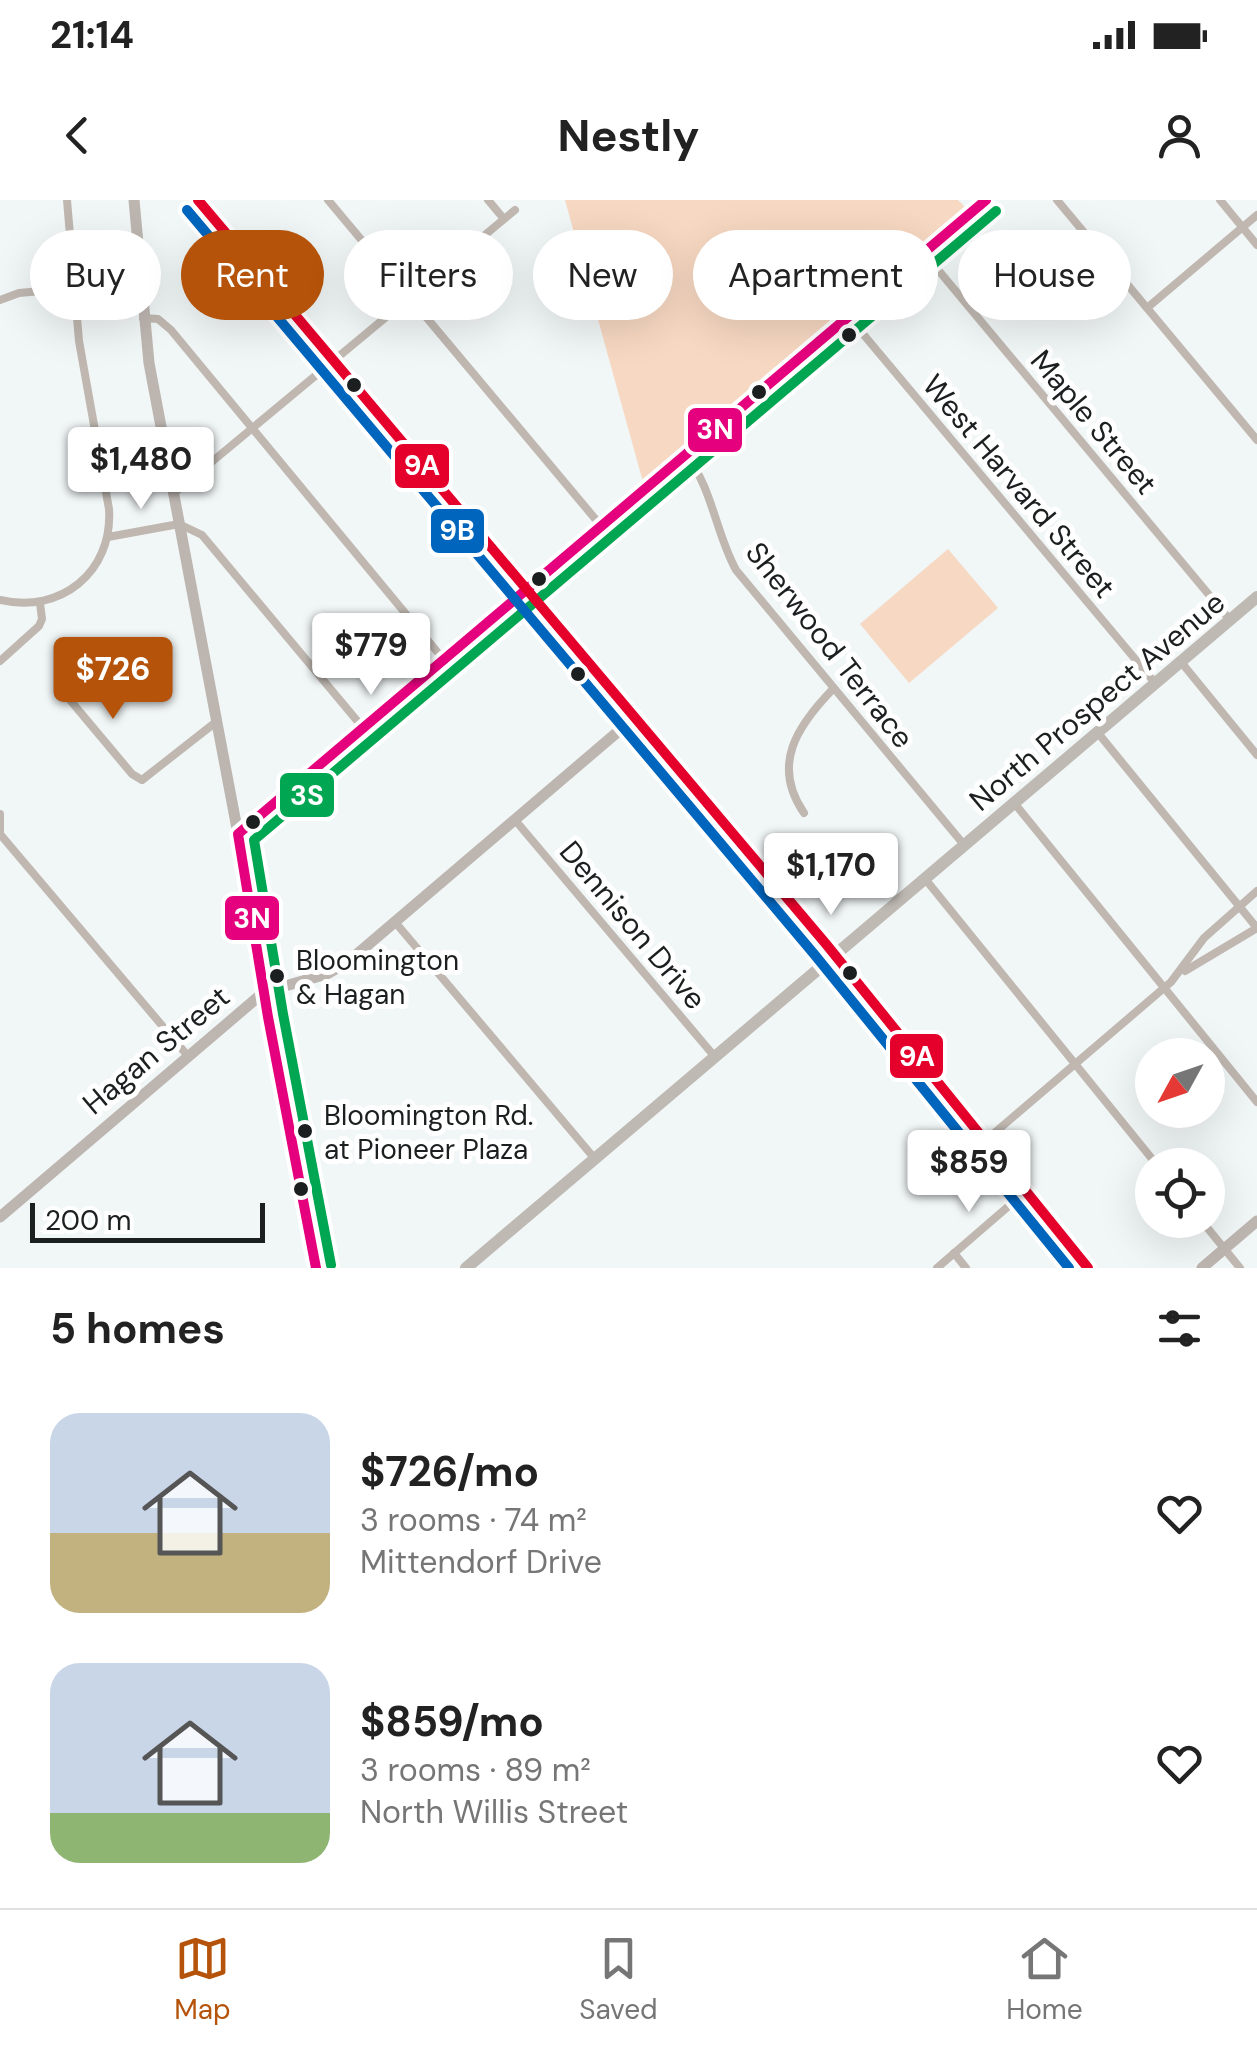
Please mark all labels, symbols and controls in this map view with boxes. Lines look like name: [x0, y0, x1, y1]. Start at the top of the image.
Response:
text: 21:14: [50, 10, 134, 60]
text: Nestly: [558, 106, 699, 165]
icon: back: [50, 108, 105, 163]
icon: person: [1152, 108, 1207, 163]
chip: Buy: [30, 230, 161, 320]
chip: Rent: [181, 230, 324, 320]
chip: Filters: [344, 230, 513, 320]
chip: New: [533, 230, 673, 320]
chip: Apartment: [693, 230, 938, 320]
chip: House: [958, 230, 1131, 320]
unlabelled marker: [839, 325, 859, 345]
street label: Maple Street: [1022, 342, 1166, 502]
street label: West Harvard Street: [914, 366, 1124, 606]
unlabelled marker: [344, 375, 364, 395]
unlabelled marker: [749, 382, 769, 402]
line badge: 3N: [686, 406, 744, 454]
text: 3N: [696, 411, 734, 448]
pin: $1,480: [60, 427, 222, 512]
text: $1,480: [90, 438, 192, 480]
line badge: 9A: [393, 442, 451, 490]
text: 9A: [404, 447, 440, 484]
line badge: 9B: [429, 507, 486, 555]
text: 9B: [439, 512, 475, 549]
street label: Sherwood Terrace: [737, 534, 923, 756]
unlabelled marker: [529, 569, 549, 589]
street label: North Prospect Avenue: [961, 583, 1233, 819]
pin: $779: [312, 613, 430, 698]
text: $779: [334, 624, 408, 666]
pin: $726: [54, 637, 172, 722]
text: $726: [76, 648, 150, 690]
unlabelled marker: [568, 664, 588, 684]
line badge: 3S: [278, 771, 336, 819]
text: 3S: [290, 777, 324, 814]
unlabelled marker: [243, 812, 263, 832]
street label: Dennison Drive: [551, 833, 715, 1017]
pin: $1,170: [750, 833, 912, 918]
text: $1,170: [786, 844, 876, 886]
line badge: 3N: [223, 894, 281, 942]
text: 3N: [233, 900, 271, 937]
place label: Bloomington & Hagan: [296, 942, 459, 1013]
unlabelled marker: [840, 963, 860, 983]
marker: Bloomington & Hagan: [267, 966, 287, 986]
street label: Hagan Street: [75, 977, 237, 1123]
line badge: 9A: [888, 1032, 945, 1080]
text: 9A: [899, 1038, 935, 1075]
north arrow: [1135, 1038, 1225, 1128]
map controls: [1135, 1038, 1225, 1238]
place label: Bloomington Rd. at Pioneer Plaza: [324, 1097, 533, 1168]
marker: Bloomington Rd. at Pioneer Plaza: [295, 1121, 315, 1141]
pin: $859: [910, 1130, 1028, 1215]
text: $859: [929, 1141, 1009, 1183]
button: locate: [1135, 1148, 1225, 1238]
unlabelled marker: [291, 1179, 311, 1199]
scale bar: [30, 1198, 265, 1242]
text: 200 m: [45, 1202, 132, 1239]
text: 5 homes: [50, 1301, 225, 1356]
icon: filters: [1152, 1301, 1207, 1356]
text: $726/mo: [360, 1444, 539, 1499]
icon: home: [130, 1453, 250, 1573]
icon: heart: [1152, 1486, 1207, 1541]
text: 3 rooms · 74 m²: [360, 1499, 587, 1541]
text: Mittendorf Drive: [360, 1541, 602, 1583]
text: $859/mo: [360, 1694, 544, 1749]
icon: home: [130, 1703, 250, 1823]
icon: heart: [1152, 1736, 1207, 1791]
text: 3 rooms · 89 m²: [360, 1749, 591, 1791]
text: North Willis Street: [360, 1791, 628, 1833]
tab: Map: [174, 1931, 231, 2028]
tab: Saved: [579, 1931, 658, 2028]
tab: Home: [1006, 1931, 1083, 2028]

